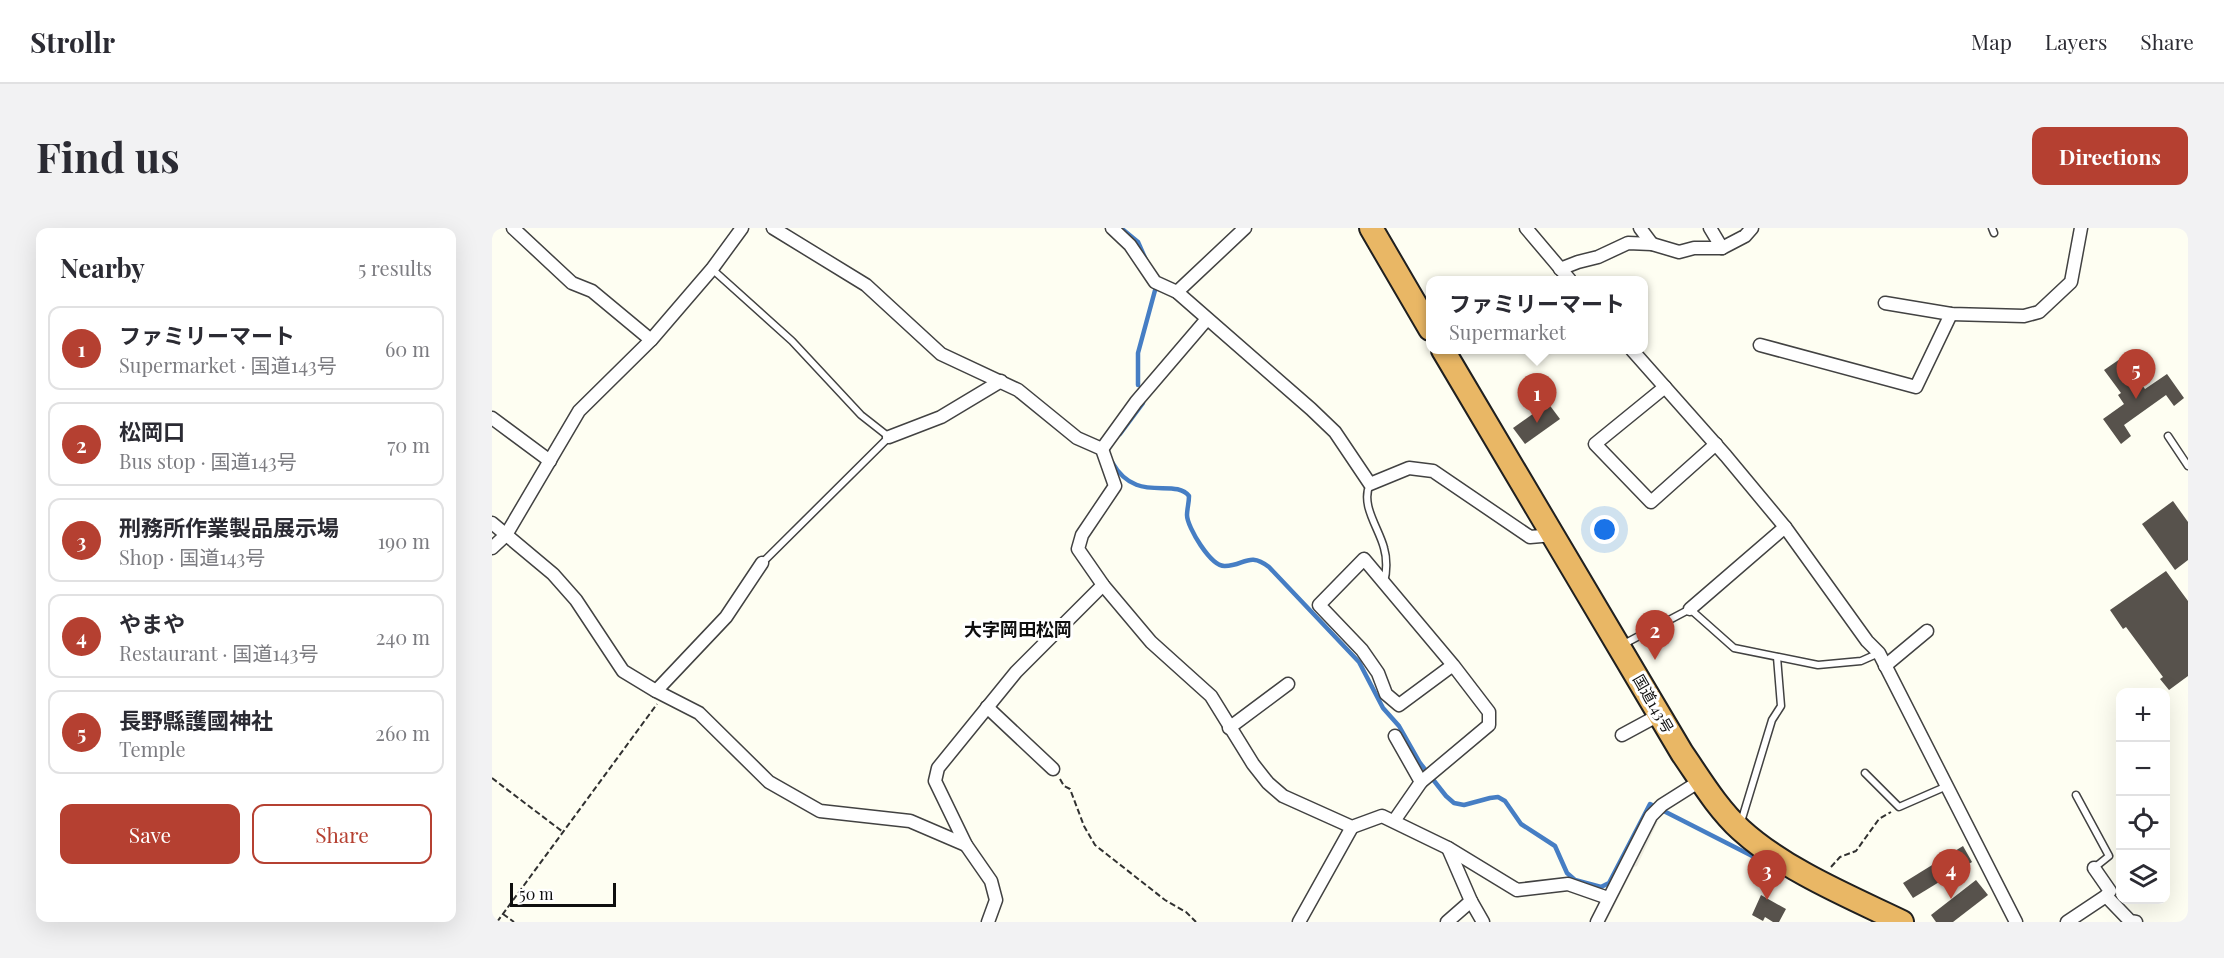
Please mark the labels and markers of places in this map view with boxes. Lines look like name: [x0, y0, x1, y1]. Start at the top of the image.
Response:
pin: 5: [2116, 350, 2156, 399]
pin: 1: [1518, 374, 1556, 423]
pin: 2: [1636, 610, 1674, 660]
pin: 3: [1748, 850, 1786, 900]
pin: 4: [1932, 850, 1970, 899]

